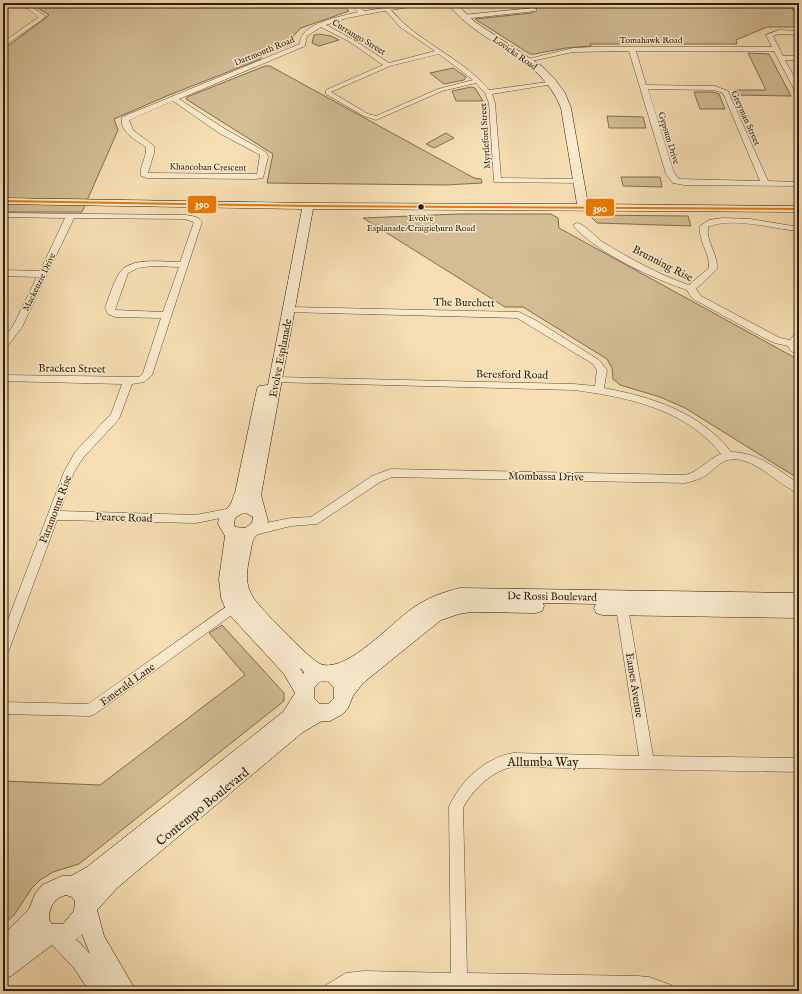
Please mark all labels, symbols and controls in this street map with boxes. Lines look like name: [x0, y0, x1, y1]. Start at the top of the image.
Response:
street label: Currango Street: [330, 17, 387, 58]
street label: Dartmouth Road: [232, 34, 296, 69]
street label: Lovicks Road: [490, 34, 539, 73]
street label: Tomahawk Road: [620, 35, 683, 46]
street label: Greyman Street: [729, 89, 763, 147]
street label: Myrtleford Street: [478, 103, 493, 169]
street label: Gypsum Drive: [655, 111, 682, 166]
street label: Khancoban Crescent: [169, 161, 247, 174]
line badge: 390: [187, 195, 217, 214]
text: 390: [195, 198, 210, 212]
line badge: 390: [585, 198, 615, 217]
marker: Evolve Esplanade/Craigieburn Road: [416, 202, 426, 212]
text: 390: [593, 202, 608, 216]
place label: Evolve Esplanade/Craigieburn Road: [367, 213, 475, 234]
street label: Brunning Rise: [630, 243, 695, 285]
street label: Mackenzie Drive: [21, 251, 58, 313]
street label: The Burchett: [433, 295, 495, 311]
street label: Evolve Esplanade: [266, 318, 295, 399]
street label: Bracken Street: [38, 361, 106, 377]
street label: Beresford Road: [476, 367, 548, 383]
street label: Mombassa Drive: [508, 469, 584, 485]
street label: Paramount Rise: [36, 473, 75, 546]
street label: Pearce Road: [95, 510, 153, 526]
street label: De Rossi Boulevard: [507, 589, 597, 605]
street label: Eames Avenue: [622, 652, 646, 719]
street label: Emerald Lane: [97, 660, 158, 709]
street label: Allumba Way: [506, 754, 579, 771]
street label: Contempo Boulevard: [153, 764, 253, 850]

